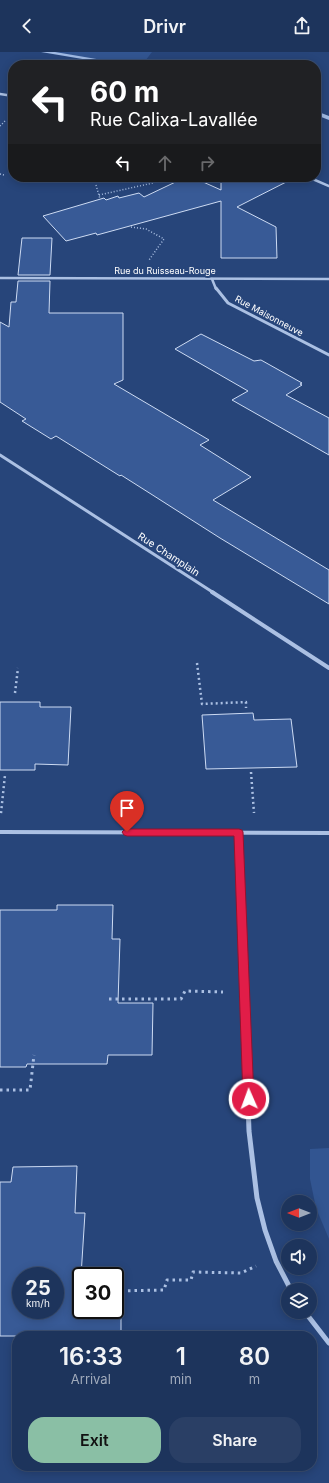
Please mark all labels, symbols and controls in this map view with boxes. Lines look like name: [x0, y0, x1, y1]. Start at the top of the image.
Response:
icon: back: [16, 15, 38, 37]
icon: share: [291, 15, 313, 37]
text: Drivr: [143, 16, 186, 37]
text: 60 m: [90, 75, 159, 109]
icon: left: [24, 76, 76, 128]
text: Rue Calixa-Lavallée: [90, 109, 258, 130]
icon: left: [112, 152, 134, 174]
icon: ahead: [154, 152, 176, 174]
icon: right: [196, 152, 218, 174]
street label: Rue du Ruisseau-Rouge: [114, 265, 216, 276]
street label: Rue Maisonneuve: [233, 293, 305, 338]
street label: Rue Champlain: [136, 530, 202, 578]
pin: [110, 791, 144, 832]
icon: arrive: [116, 797, 138, 819]
position arrow: [228, 1078, 270, 1120]
north arrow: [281, 1195, 317, 1231]
map controls: [281, 1195, 317, 1319]
button: sound: [281, 1239, 317, 1275]
speed limit sign: 30: [72, 1267, 124, 1319]
text: 25: [25, 1276, 51, 1300]
button: layers: [281, 1283, 317, 1319]
text: km/h: [26, 1297, 50, 1309]
text: 16:33: [59, 1342, 123, 1371]
text: 1: [176, 1342, 186, 1371]
text: 80: [239, 1342, 270, 1371]
text: Arrival: [71, 1371, 111, 1387]
text: min: [170, 1371, 192, 1387]
text: m: [249, 1371, 260, 1387]
button: Exit: [28, 1417, 161, 1463]
button: Share: [169, 1417, 301, 1463]

